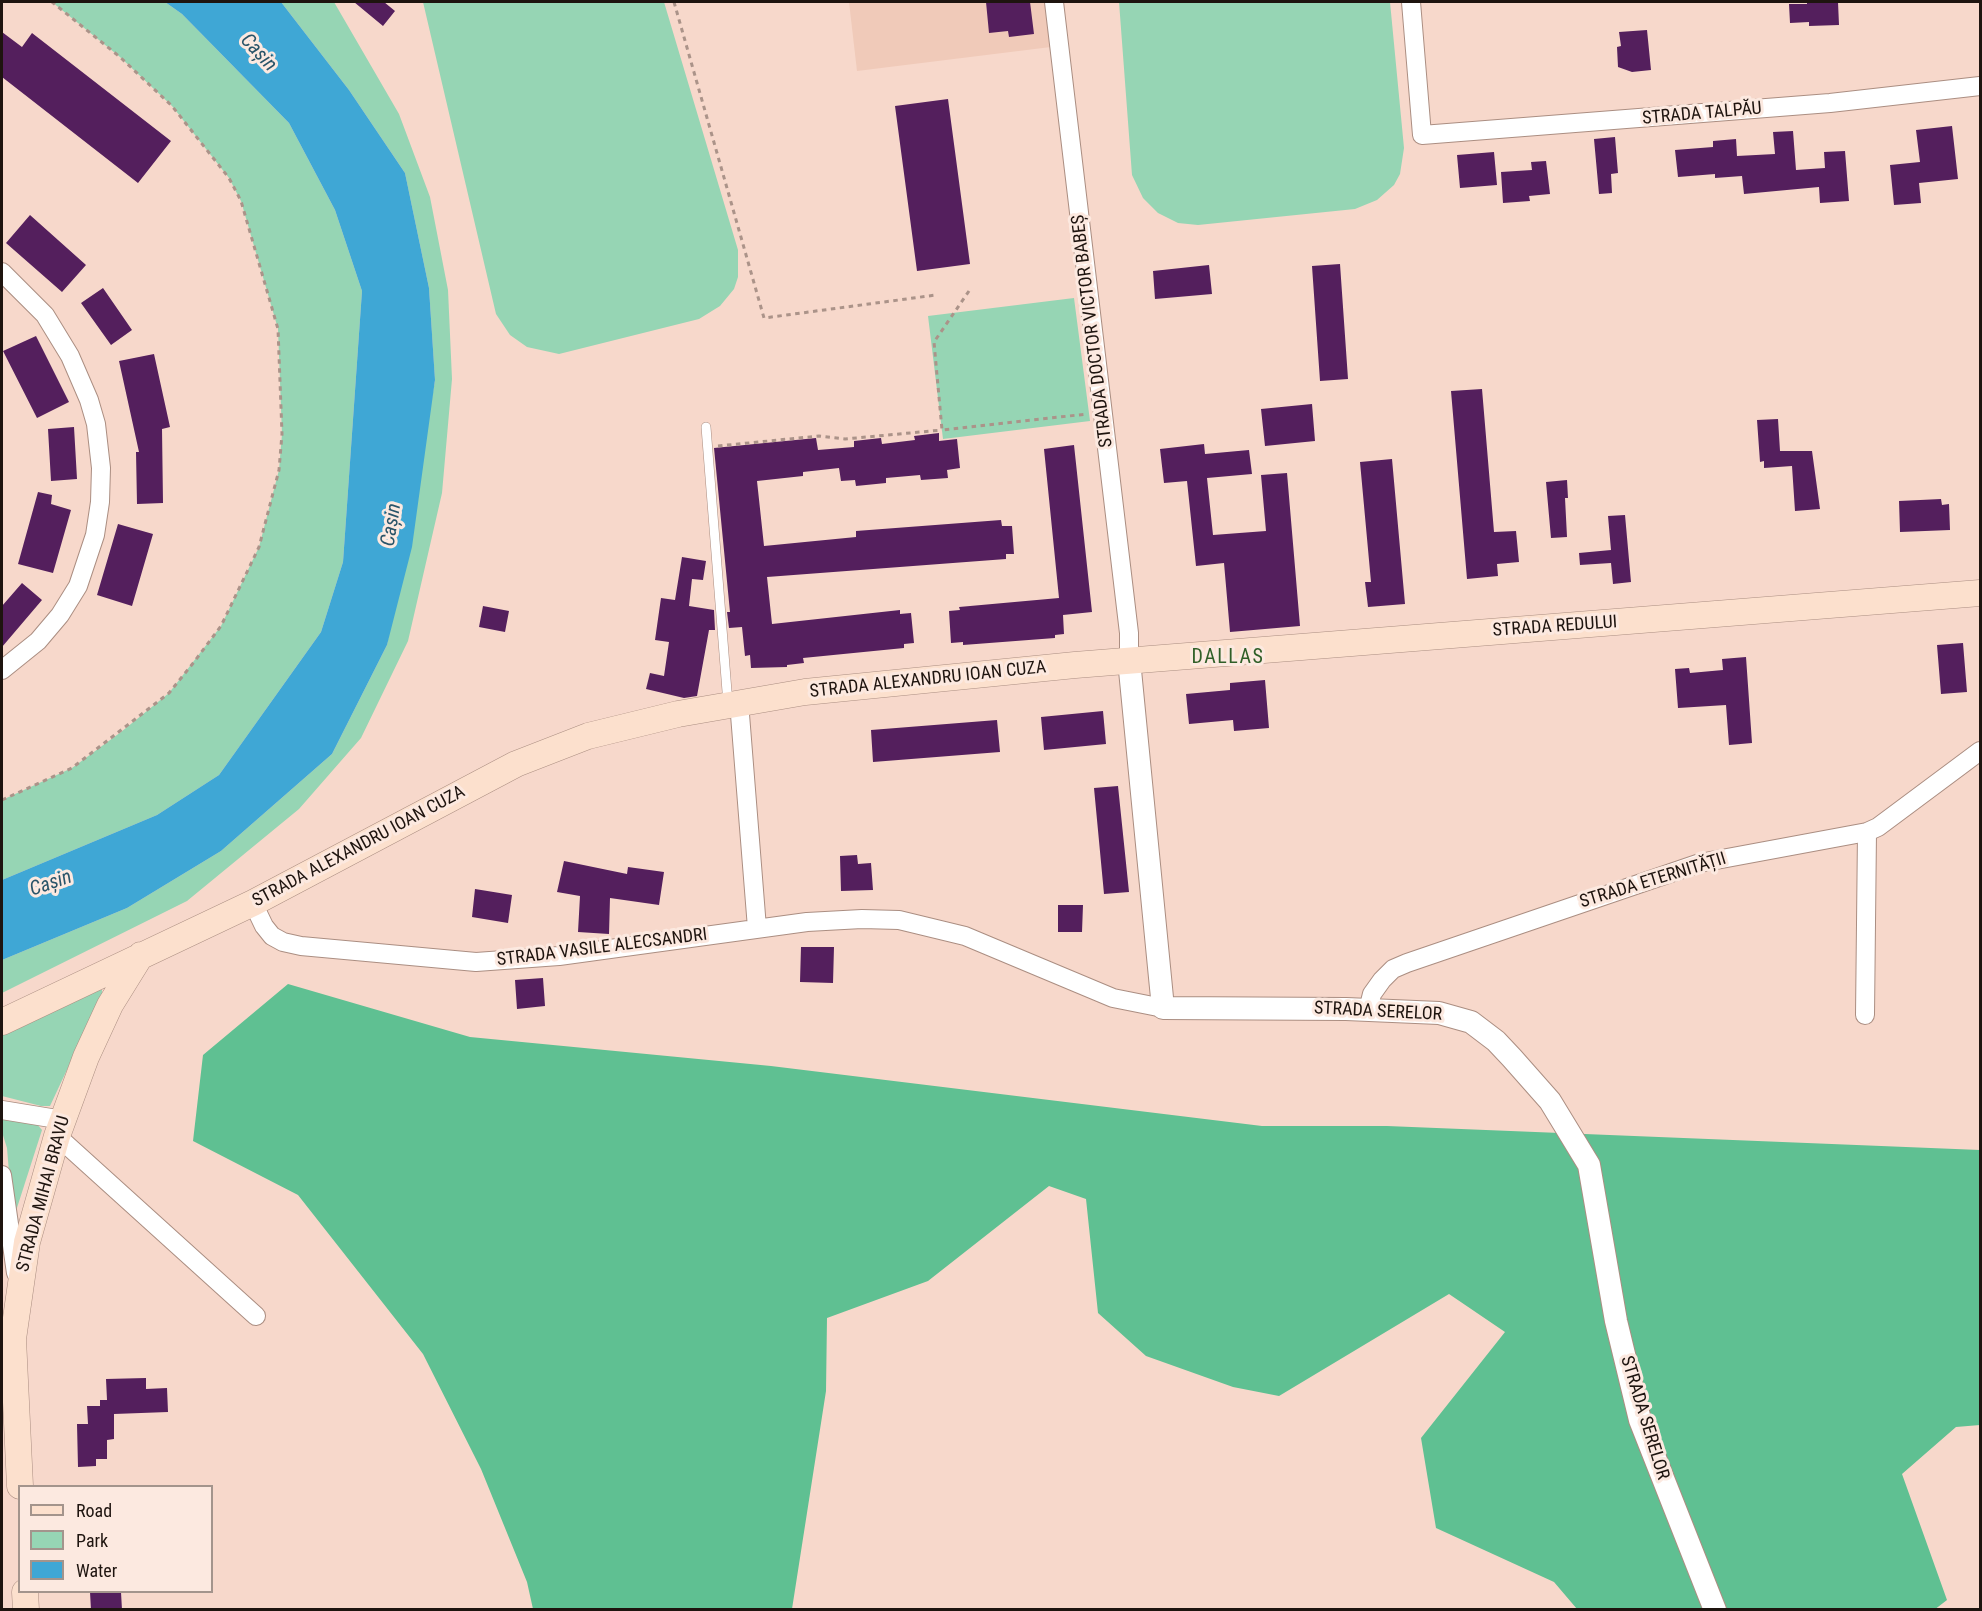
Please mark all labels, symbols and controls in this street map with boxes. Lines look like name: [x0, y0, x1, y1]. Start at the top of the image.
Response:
water label: Cașin: [235, 29, 281, 77]
street label: STRADA TALPĂU: [1641, 98, 1763, 130]
street label: STRADA DOCTOR VICTOR BABEȘ: [1068, 213, 1118, 449]
water label: Cașin: [377, 502, 407, 548]
street label: STRADA REDULUI: [1492, 612, 1618, 642]
district label: DALLAS: [1192, 646, 1264, 670]
street label: STRADA ALEXANDRU IOAN CUZA: [809, 657, 1047, 703]
street label: STRADA ALEXANDRU IOAN CUZA: [249, 782, 469, 912]
street label: STRADA ETERNITĂȚII: [1577, 848, 1729, 914]
water label: Cașin: [27, 866, 75, 902]
street label: STRADA VASILE ALECSANDRI: [496, 924, 708, 972]
street label: STRADA SERELOR: [1313, 998, 1443, 1026]
street label: STRADA MIHAI BRAVU: [13, 1114, 75, 1274]
street label: STRADA SERELOR: [1615, 1353, 1673, 1483]
legend: [18, 1485, 213, 1593]
text: Road: [76, 1500, 112, 1521]
text: Park: [76, 1530, 108, 1551]
text: Water: [76, 1560, 117, 1581]

